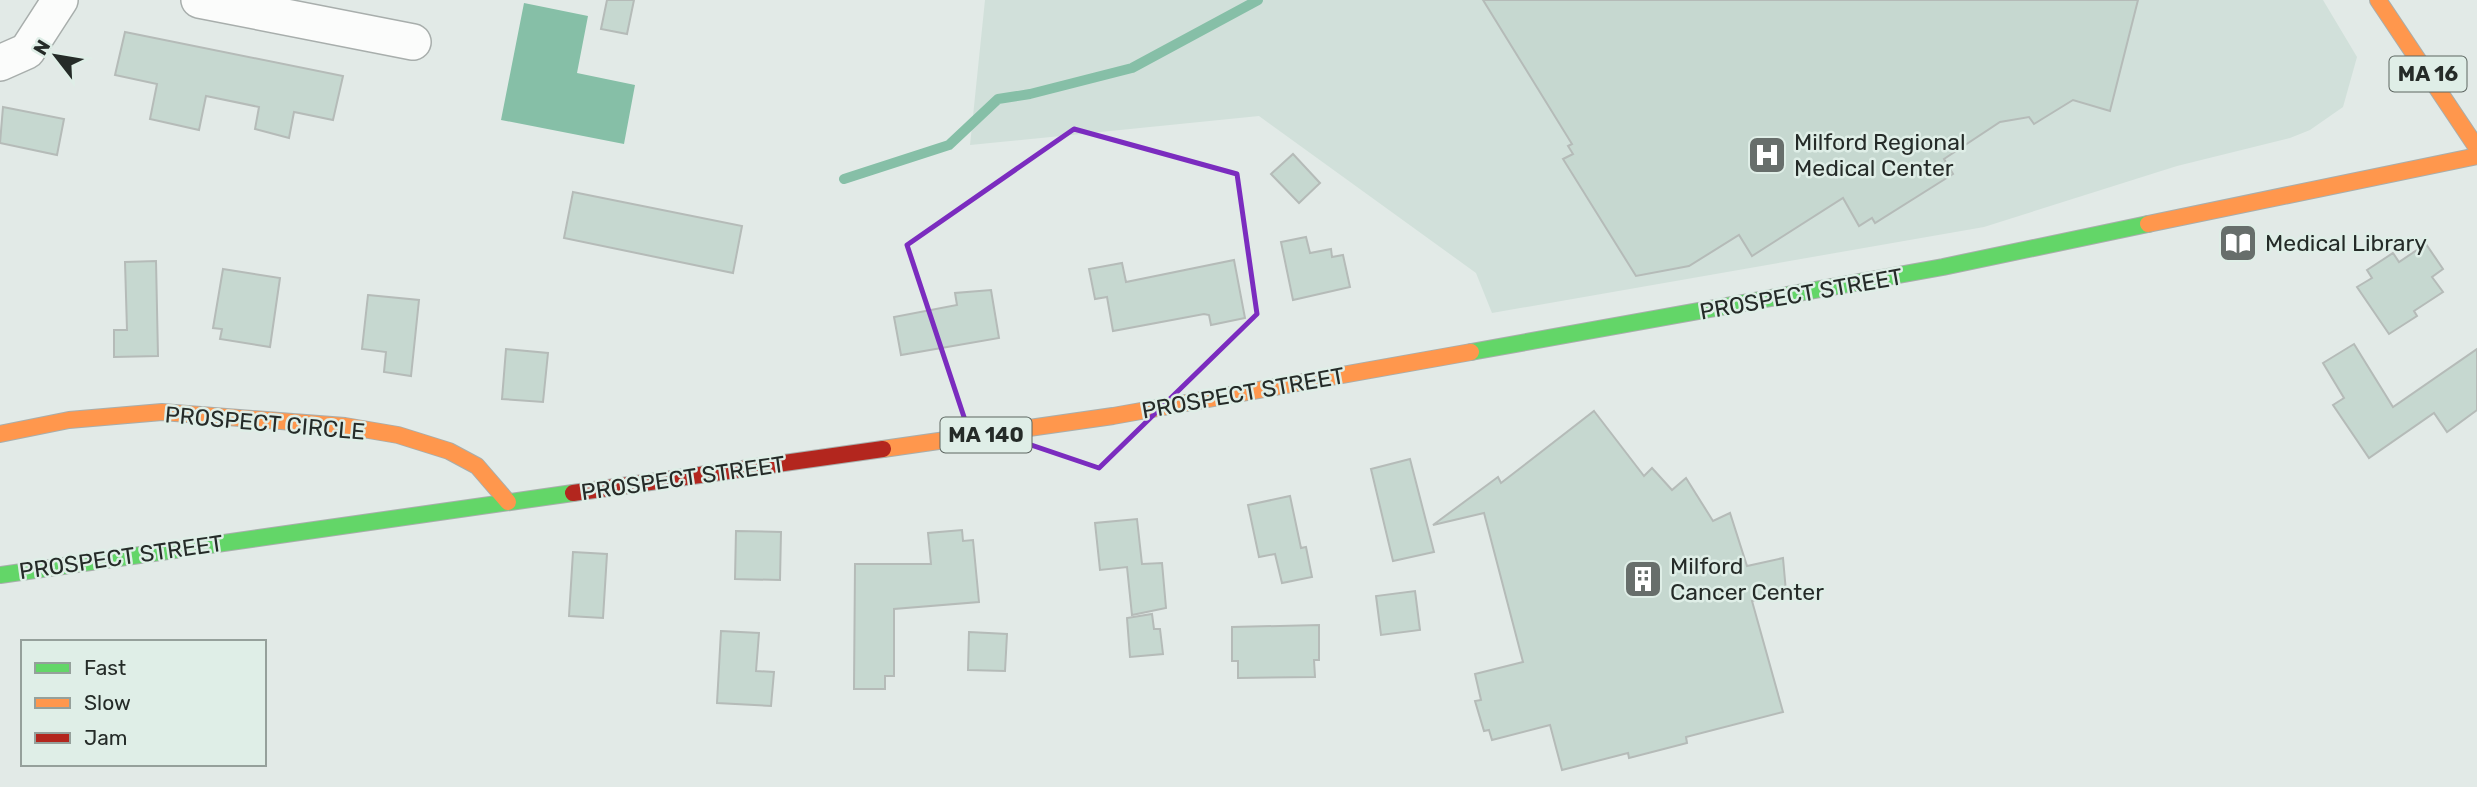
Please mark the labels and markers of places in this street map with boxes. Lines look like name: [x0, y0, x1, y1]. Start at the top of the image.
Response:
place label: Milford Regional Medical Center: [1794, 128, 1966, 182]
hospital icon: Milford Regional Medical Center: [1746, 134, 1788, 176]
library icon: Medical Library: [2217, 222, 2259, 264]
place label: Medical Library: [2265, 229, 2427, 257]
place label: Milford Cancer Center: [1670, 552, 1824, 606]
building icon: Milford Cancer Center: [1622, 558, 1664, 600]

